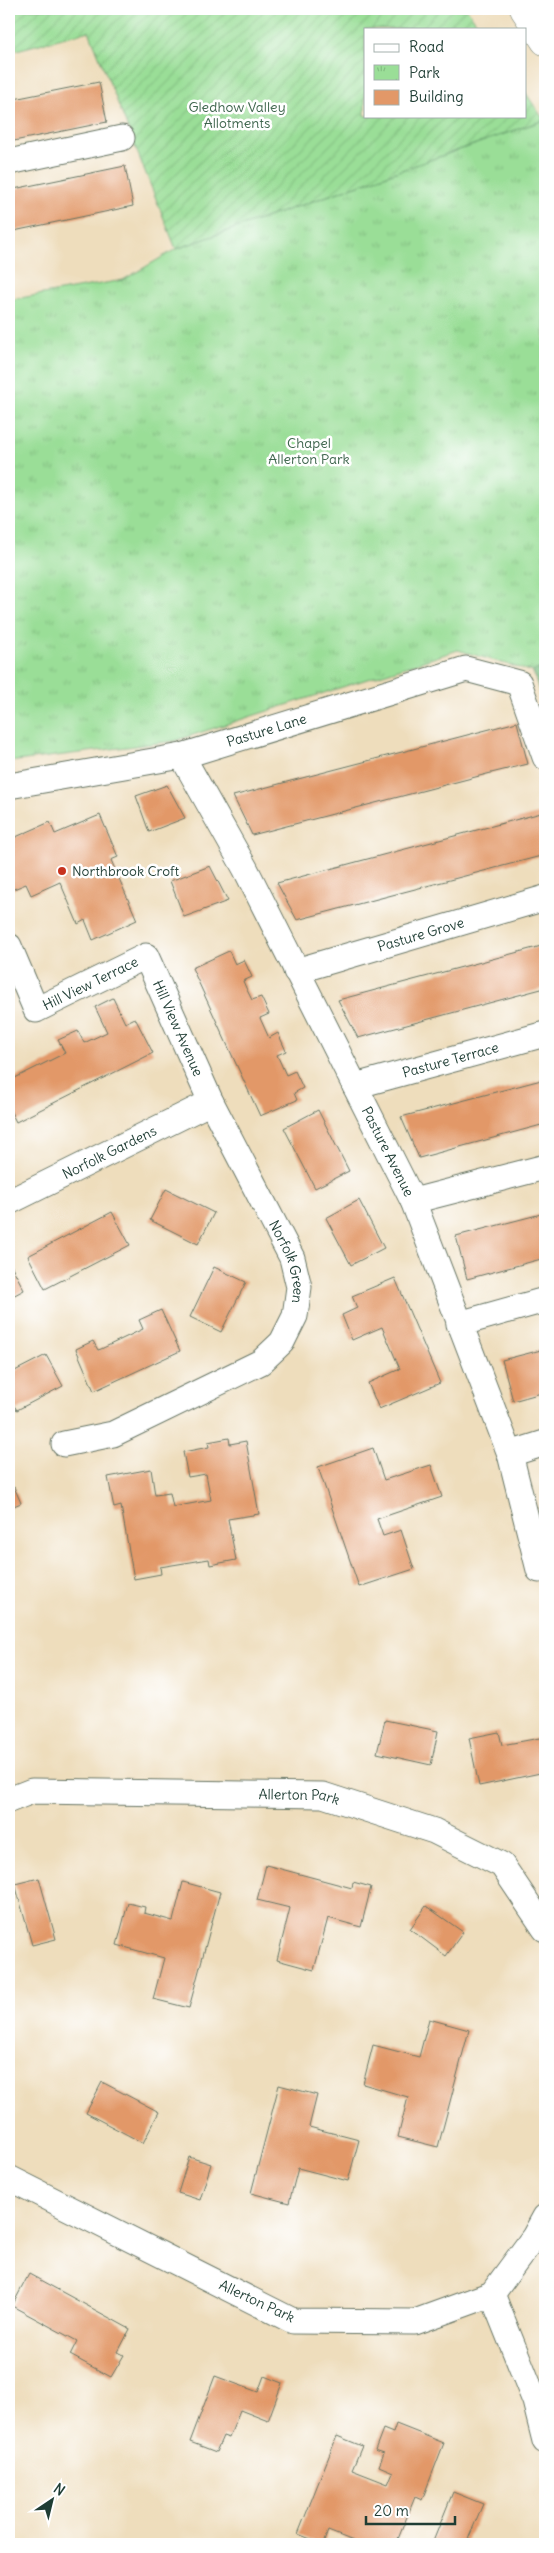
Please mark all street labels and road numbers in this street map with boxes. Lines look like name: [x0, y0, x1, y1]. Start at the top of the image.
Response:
street label: Pasture Lane: [224, 709, 309, 751]
street label: Pasture Grove: [375, 913, 466, 956]
street label: Hill View Terrace: [40, 952, 141, 1014]
street label: Hill View Avenue: [149, 977, 207, 1079]
street label: Pasture Terrace: [400, 1038, 501, 1082]
street label: Pasture Avenue: [358, 1103, 418, 1199]
street label: Norfolk Gardens: [59, 1121, 159, 1183]
street label: Norfolk Green: [265, 1217, 308, 1304]
street label: Allerton Park: [258, 1785, 342, 1809]
street label: Allerton Park: [216, 2276, 298, 2326]

